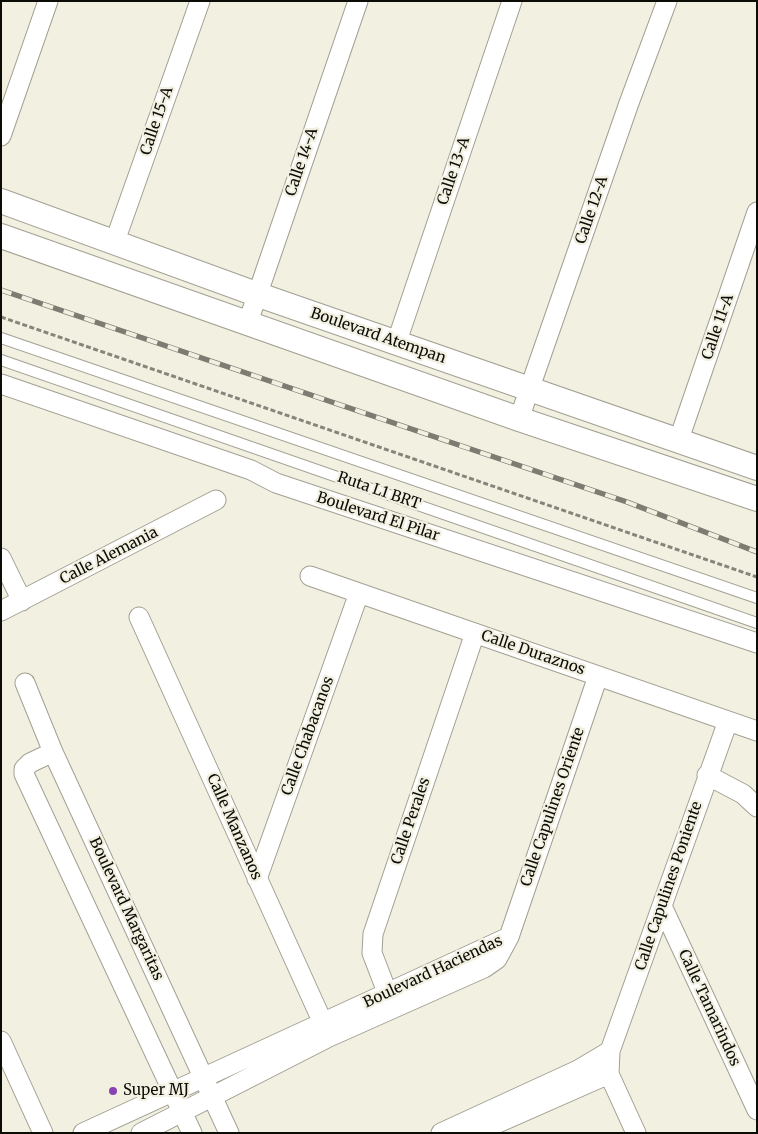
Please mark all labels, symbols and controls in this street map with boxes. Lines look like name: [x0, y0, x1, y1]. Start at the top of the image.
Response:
street label: Calle 15-A: [137, 85, 177, 157]
street label: Calle 14-A: [282, 126, 322, 198]
street label: Calle 13-A: [434, 135, 474, 207]
street label: Calle 12-A: [572, 174, 612, 246]
street label: Calle 11-A: [698, 292, 738, 362]
street label: Boulevard Atempan: [308, 304, 448, 368]
street label: Ruta L1 BRT: [335, 468, 423, 514]
street label: Boulevard El Pilar: [314, 489, 442, 545]
street label: Calle Alemania: [57, 524, 161, 588]
street label: Calle Duraznos: [479, 627, 587, 679]
street label: Calle Chabacanos: [278, 674, 338, 798]
street label: Calle Capulines Oriente: [517, 725, 589, 889]
street label: Calle Manzanos: [203, 771, 265, 883]
street label: Calle Perales: [388, 775, 434, 867]
street label: Calle Capulines Poniente: [632, 799, 706, 973]
street label: Boulevard Margaritas: [85, 835, 167, 983]
street label: Boulevard Haciendas: [361, 932, 505, 1012]
street label: Calle Tamarindos: [674, 947, 744, 1069]
place label: Super MJ: [123, 1082, 189, 1100]
marker: Super MJ: [107, 1085, 119, 1097]

